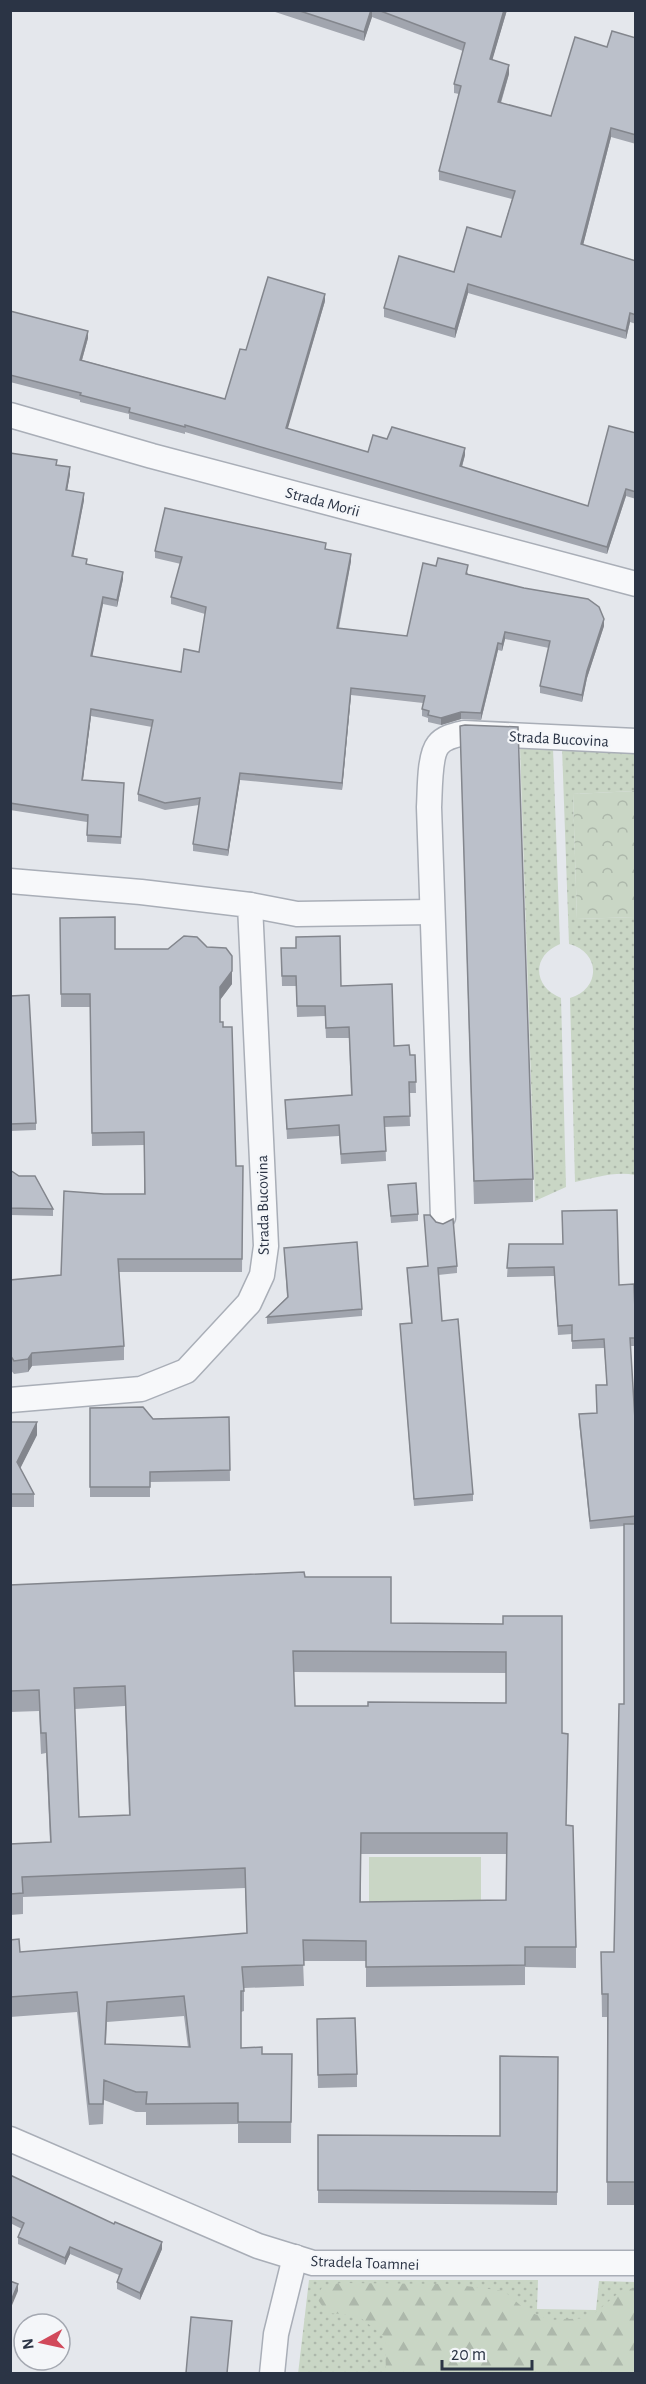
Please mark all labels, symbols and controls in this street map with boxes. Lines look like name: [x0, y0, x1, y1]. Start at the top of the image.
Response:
street label: Strada Morii: [284, 484, 362, 520]
street label: Strada Bucovina: [509, 728, 609, 750]
street label: Strada Bucovina: [254, 1155, 272, 1255]
street label: Stradela Toamnei: [310, 2253, 420, 2273]
north arrow: [12, 2312, 72, 2372]
scale bar: [442, 2333, 532, 2371]
text: N: [19, 2337, 37, 2351]
text: 20 m: [451, 2346, 486, 2364]

